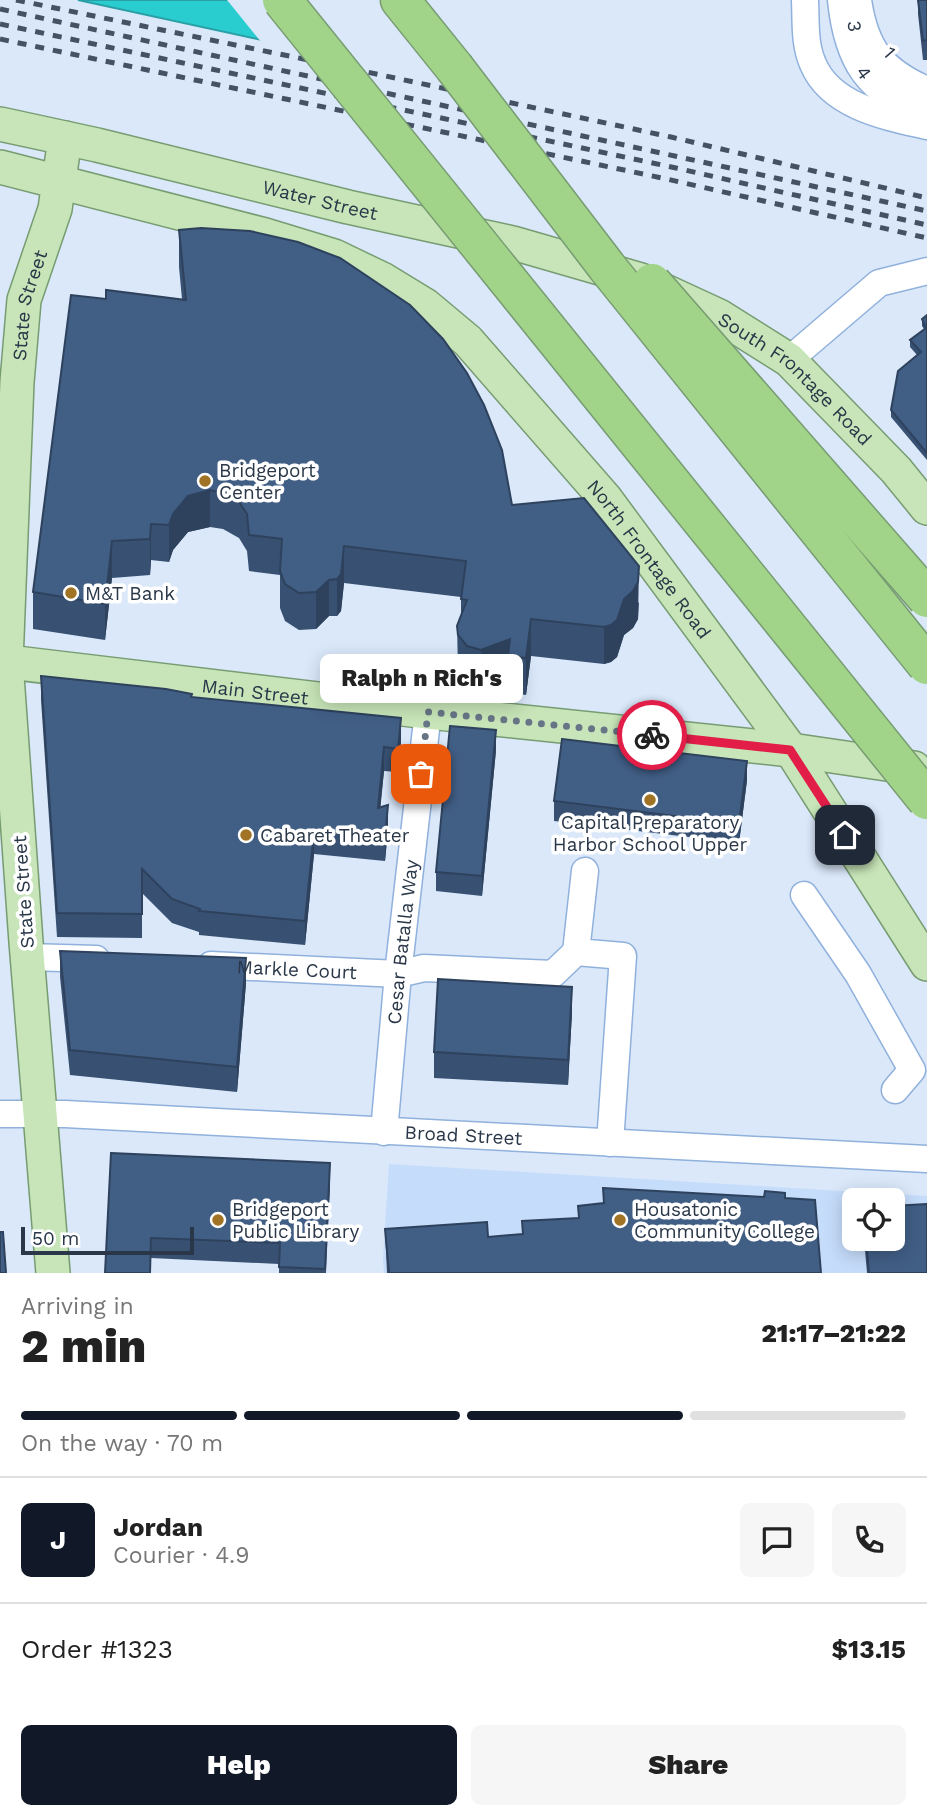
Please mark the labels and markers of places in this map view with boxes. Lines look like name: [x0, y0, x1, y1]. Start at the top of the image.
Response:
place label: Bridgeport Center: [219, 459, 316, 504]
marker: Bridgeport Center: [197, 473, 213, 489]
place label: M&T Bank: [85, 582, 175, 605]
marker: M&T Bank: [63, 585, 79, 601]
callout: Ralph n Rich's: [320, 655, 522, 704]
pin: [391, 744, 451, 804]
marker: Capital Preparatory Harbor School Upper: [642, 792, 658, 808]
pin: [815, 805, 875, 865]
place label: Capital Preparatory Harbor School Upper: [553, 811, 747, 856]
place label: Cabaret Theater: [260, 824, 410, 847]
marker: Cabaret Theater: [238, 827, 254, 843]
place label: Bridgeport Public Library: [232, 1198, 360, 1243]
place label: Housatonic Community College: [634, 1198, 815, 1243]
marker: Bridgeport Public Library: [210, 1212, 226, 1228]
marker: Housatonic Community College: [612, 1212, 628, 1228]

